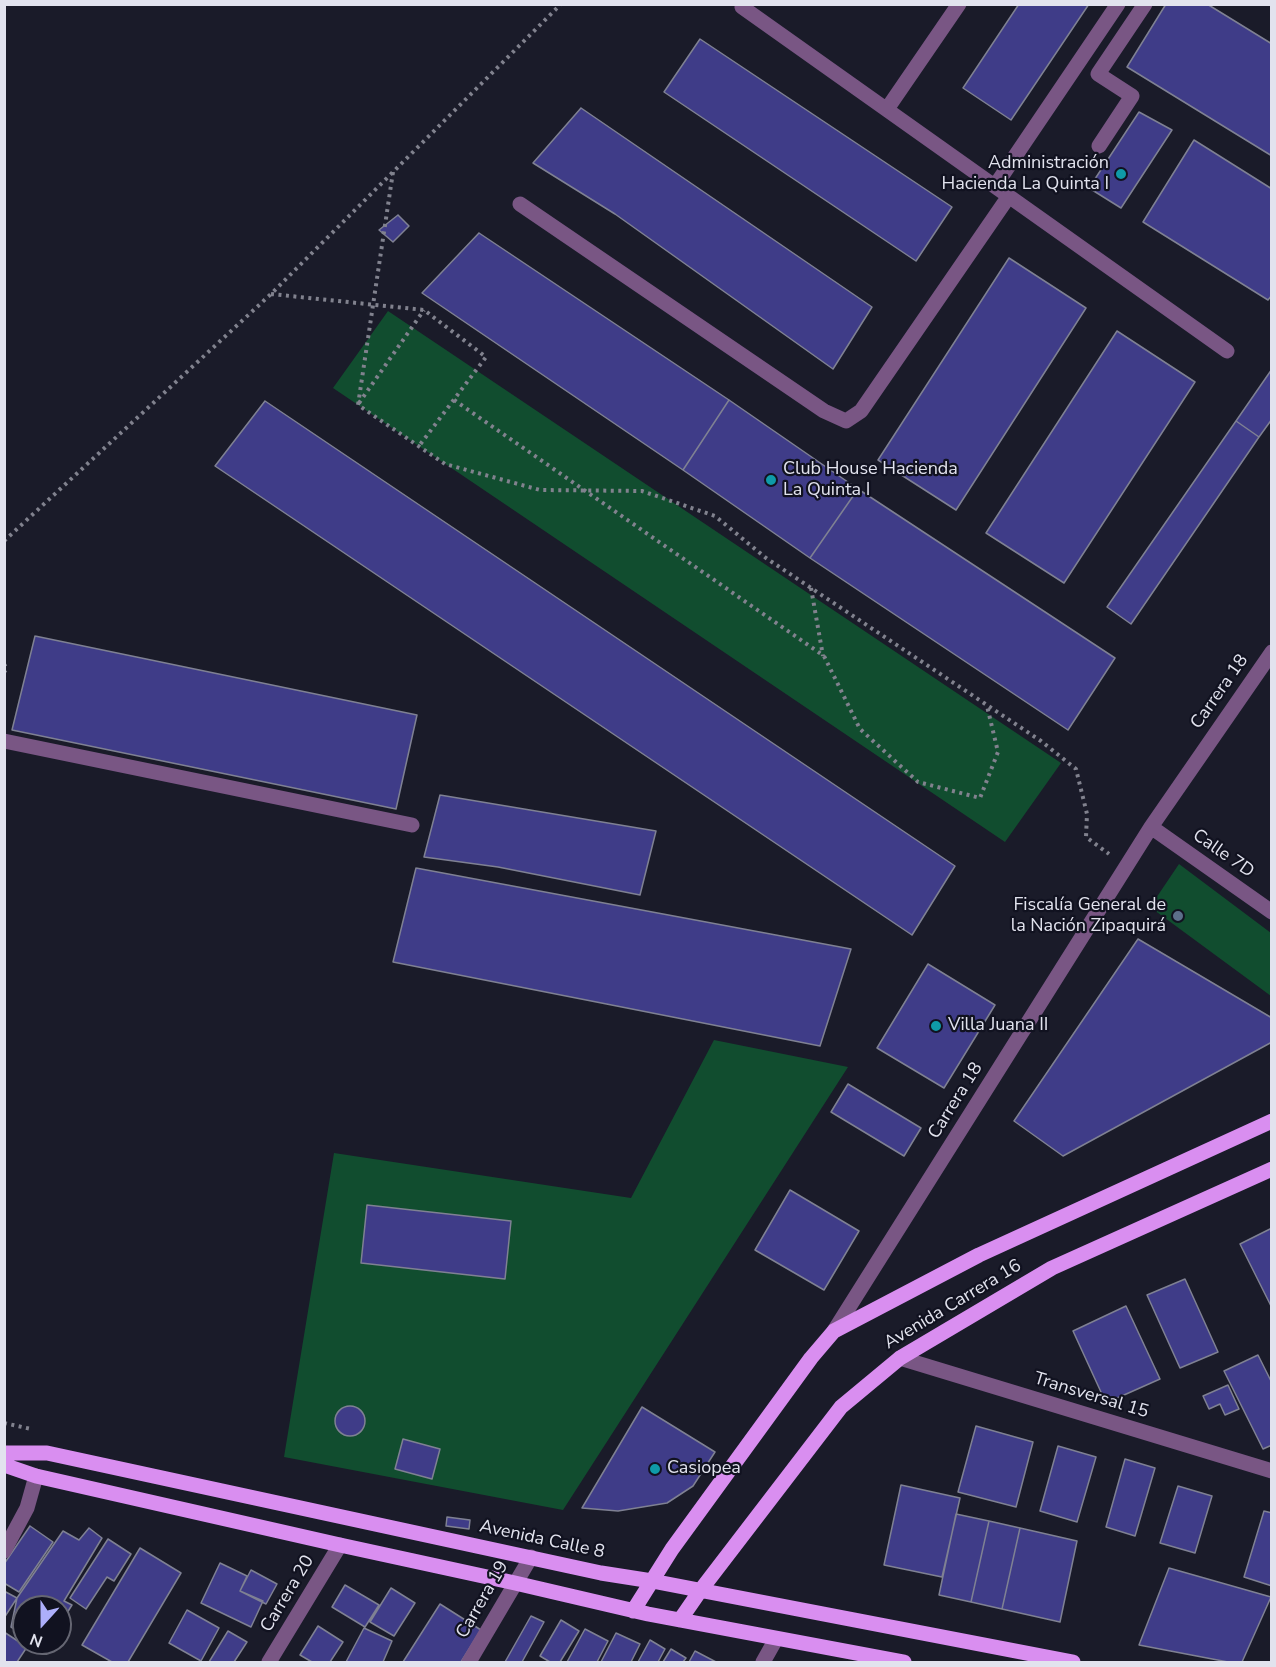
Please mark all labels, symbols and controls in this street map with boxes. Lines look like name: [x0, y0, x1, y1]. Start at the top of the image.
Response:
place label: Administración Hacienda La Quinta I: [941, 153, 1109, 195]
marker: Administración Hacienda La Quinta I: [1114, 167, 1128, 181]
place label: Club House Hacienda La Quinta I: [783, 459, 958, 502]
marker: Club House Hacienda La Quinta I: [764, 473, 778, 487]
street label: Carrera 18: [1187, 651, 1253, 733]
street label: Calle 7D: [1188, 825, 1258, 883]
place label: Fiscalía General de la Nación Zipaquirá: [1011, 895, 1166, 938]
marker: Fiscalía General de la Nación Zipaquirá: [1171, 909, 1185, 923]
place label: Villa Juana II: [948, 1015, 1048, 1037]
marker: Villa Juana II: [929, 1019, 943, 1033]
street label: Carrera 18: [924, 1059, 988, 1143]
street label: Avenida Carrera 16: [880, 1256, 1026, 1354]
street label: Transversal 15: [1031, 1368, 1151, 1424]
place label: Casiopea: [667, 1458, 741, 1480]
marker: Casiopea: [648, 1462, 662, 1476]
street label: Avenida Calle 8: [477, 1516, 607, 1564]
street label: Carrera 20: [257, 1552, 319, 1636]
street label: Carrera 19: [452, 1557, 514, 1643]
north arrow: [12, 1595, 72, 1655]
text: N: [27, 1628, 46, 1652]

